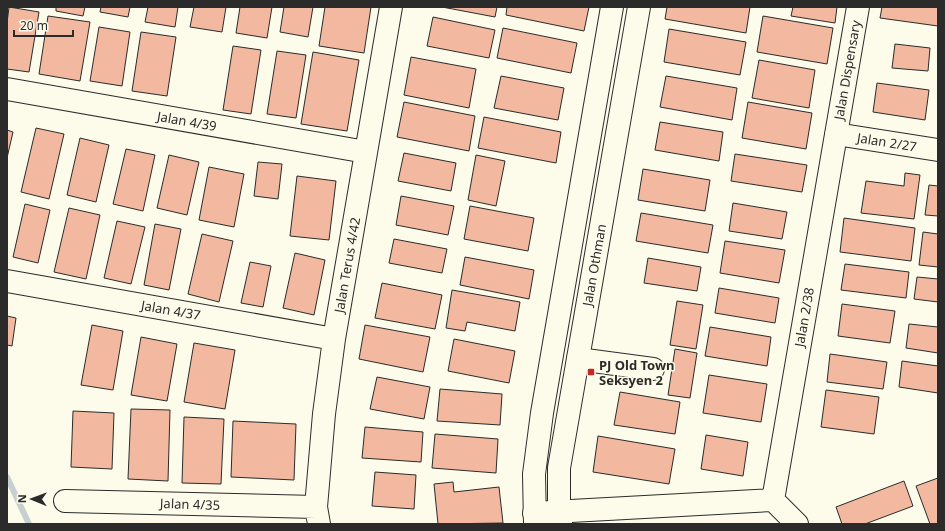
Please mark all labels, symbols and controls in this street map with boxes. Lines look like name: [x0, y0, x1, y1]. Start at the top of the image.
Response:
scale bar: [14, 12, 73, 38]
text: 20 m: [20, 17, 48, 34]
street label: Jalan Dispensary: [829, 18, 865, 123]
street label: Jalan 4/39: [154, 107, 218, 135]
street label: Jalan 2/27: [854, 128, 918, 156]
street label: Jalan Terus 4/42: [329, 216, 364, 316]
street label: Jalan Othman: [578, 222, 610, 310]
street label: Jalan 2/38: [790, 286, 818, 350]
street label: Jalan 4/37: [138, 296, 202, 324]
place label: PJ Old Town Seksyen 2: [599, 356, 675, 389]
marker: PJ Old Town Seksyen 2: [586, 367, 596, 377]
north arrow: [12, 479, 52, 519]
text: N: [14, 494, 29, 503]
street label: Jalan 4/35: [158, 494, 220, 514]

